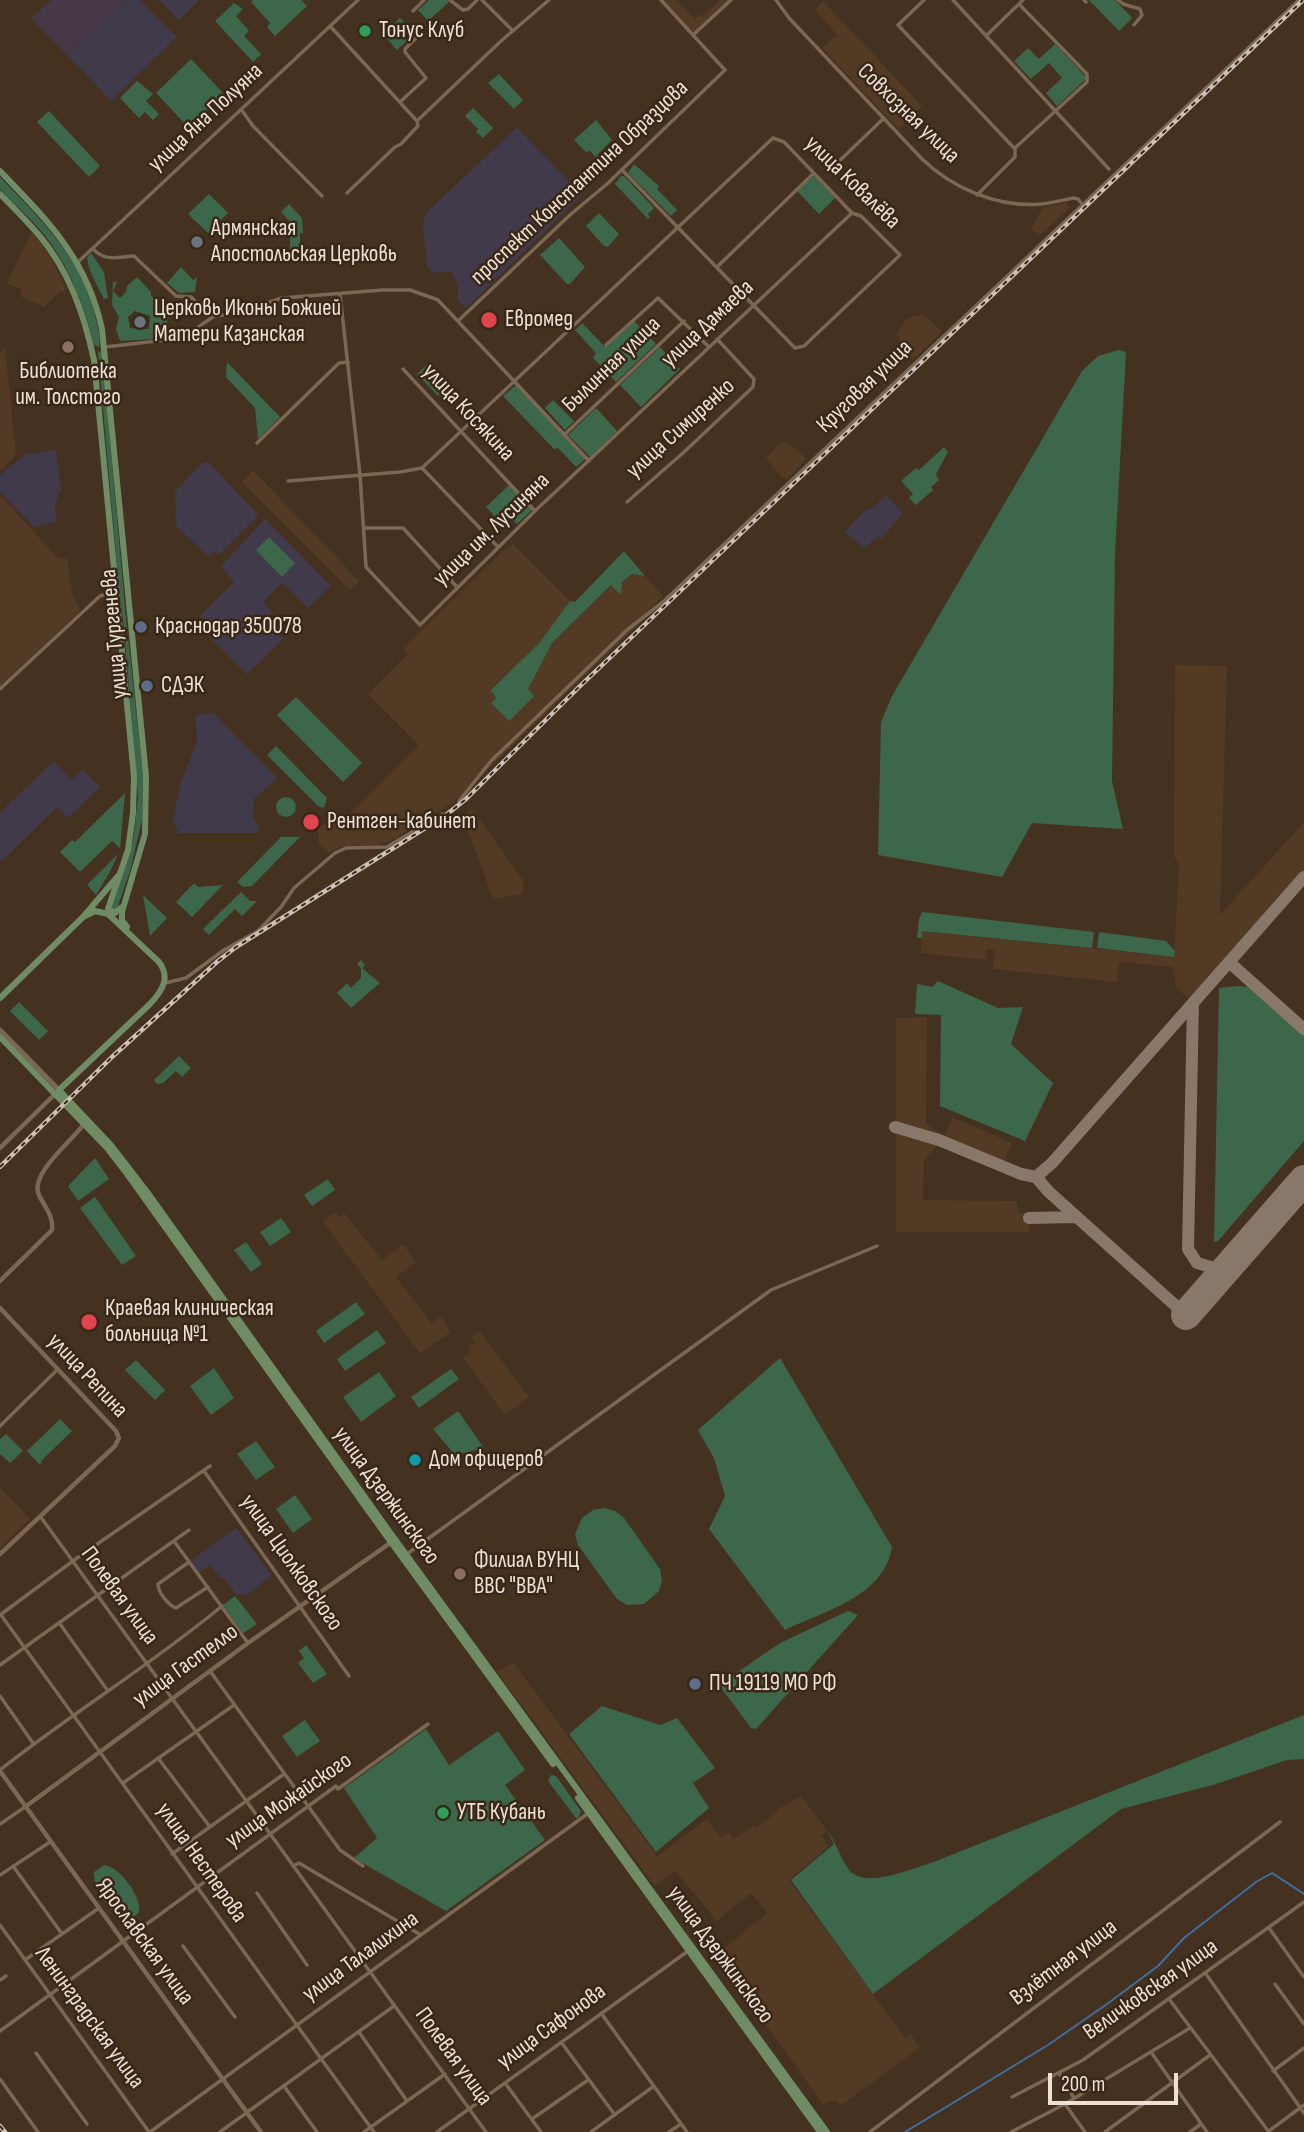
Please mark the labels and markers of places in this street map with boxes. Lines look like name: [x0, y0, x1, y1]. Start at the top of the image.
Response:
place label: Тонус Клуб: [379, 17, 464, 45]
marker: Тонус Клуб: [357, 23, 373, 39]
place label: Армянская Апостольская Церковь: [211, 215, 397, 269]
marker: Армянская Апостольская Церковь: [189, 234, 205, 250]
place label: Церковь Иконы Божией Матери Казанская: [154, 295, 341, 349]
place label: Евромед: [505, 306, 573, 334]
marker: Евромед: [479, 310, 499, 330]
marker: Церковь Иконы Божией Матери Казанская: [132, 314, 148, 330]
marker: Библиотека им. Толстого: [60, 339, 76, 355]
place label: Библиотека им. Толстого: [15, 358, 121, 412]
place label: Краснодар 350078: [155, 613, 302, 641]
marker: Краснодар 350078: [133, 619, 149, 635]
place label: СДЭК: [161, 672, 204, 700]
marker: СДЭК: [139, 678, 155, 694]
place label: Рентген-кабинет: [327, 808, 476, 836]
marker: Рентген-кабинет: [301, 812, 321, 832]
place label: Краевая клиническая больница №1: [105, 1295, 274, 1349]
marker: Краевая клиническая больница №1: [79, 1312, 99, 1332]
place label: Дом офицеров: [429, 1446, 544, 1474]
marker: Дом офицеров: [407, 1452, 423, 1468]
place label: Филиал ВУНЦ ВВС "ВВА": [474, 1547, 579, 1601]
marker: Филиал ВУНЦ ВВС "ВВА": [452, 1566, 468, 1582]
place label: ПЧ 19119 МО РФ: [709, 1670, 837, 1698]
marker: ПЧ 19119 МО РФ: [687, 1676, 703, 1692]
place label: УТБ Кубань: [457, 1799, 546, 1827]
marker: УТБ Кубань: [435, 1805, 451, 1821]

